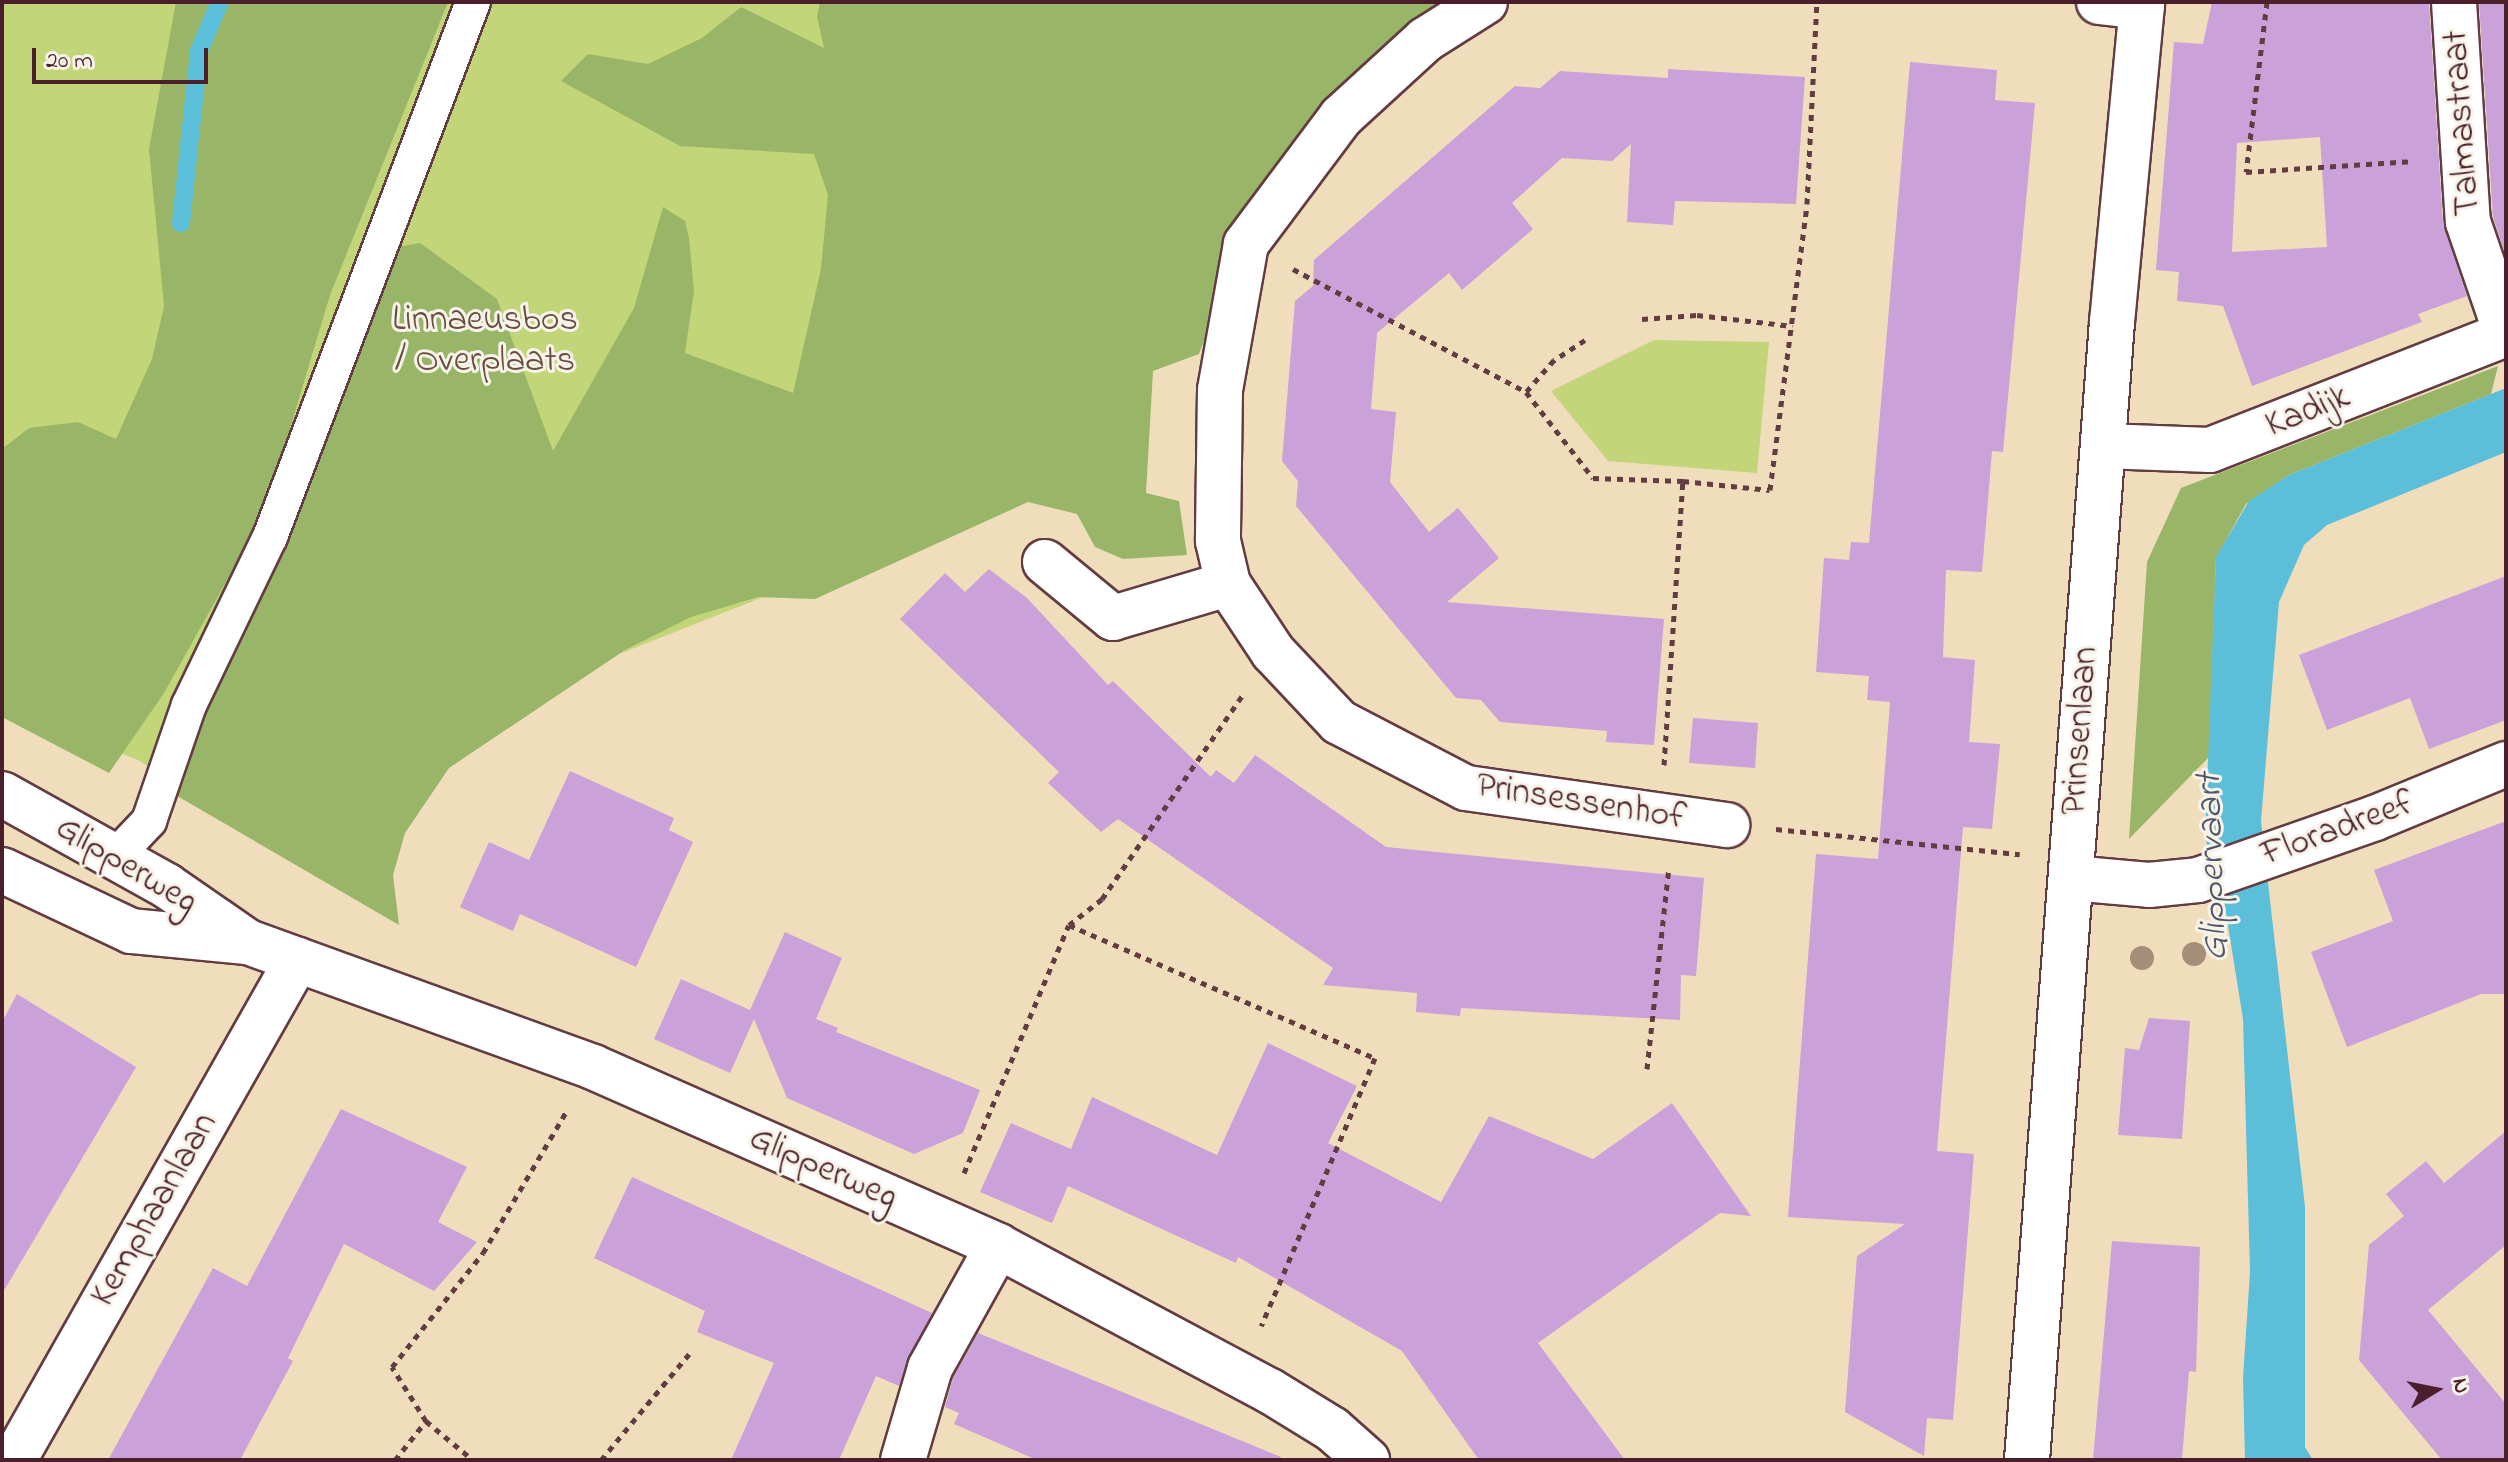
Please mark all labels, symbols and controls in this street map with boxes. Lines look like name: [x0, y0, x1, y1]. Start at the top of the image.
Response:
street label: Talmastraat: [2435, 29, 2491, 217]
scale bar: [36, 32, 212, 82]
text: 20 m: [46, 44, 93, 79]
park label: Linnaeusbos / Overplaats: [392, 298, 578, 383]
street label: Kadijk: [2260, 376, 2356, 448]
street label: Prinsenlaan: [2054, 645, 2108, 817]
street label: Prinsessenhof: [1473, 765, 1689, 841]
water label: Glippervaart: [2188, 773, 2240, 961]
street label: Floradreef: [2256, 783, 2420, 877]
street label: Glipperweg: [47, 807, 205, 925]
street label: Kemphaanlaan: [82, 1105, 228, 1315]
street label: Glipperweg: [742, 1117, 904, 1221]
north arrow: [2396, 1350, 2476, 1430]
text: N: [2443, 1376, 2477, 1396]

